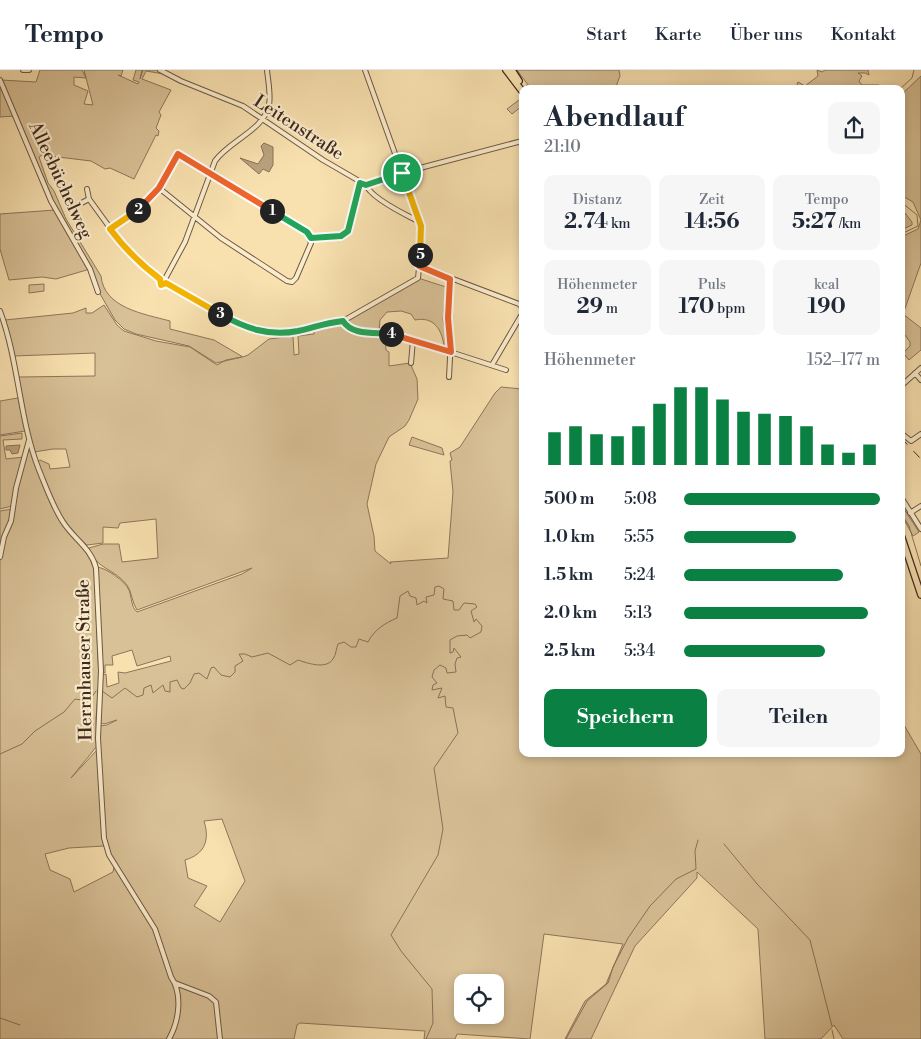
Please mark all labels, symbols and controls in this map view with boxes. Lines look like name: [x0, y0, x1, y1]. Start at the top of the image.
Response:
text: Tempo: [25, 20, 104, 50]
text: Start: [586, 23, 627, 46]
text: Karte: [655, 23, 702, 46]
text: Über uns: [730, 23, 803, 46]
text: Kontakt: [831, 23, 896, 46]
street label: Leitenstraße: [249, 90, 348, 165]
text: Abendlauf: [544, 100, 684, 135]
button: share: [828, 102, 880, 154]
street label: Alleebüchelweg: [23, 117, 98, 243]
text: 21:10: [544, 137, 581, 157]
pin: [381, 152, 423, 194]
icon: arrive: [388, 159, 416, 187]
text: Distanz: [573, 191, 622, 209]
text: Zeit: [699, 191, 725, 209]
text: Tempo: [805, 191, 849, 209]
pin: 2: [126, 198, 150, 222]
pin: 1: [260, 198, 284, 224]
text: 2: [134, 201, 143, 219]
text: 1: [269, 202, 276, 220]
text: 2.74: [564, 209, 608, 235]
text: 14:56: [684, 209, 740, 235]
text: 5:27: [792, 209, 836, 235]
text: km: [608, 215, 631, 233]
text: /km: [836, 215, 861, 233]
pin: 5: [408, 242, 432, 268]
text: 5: [416, 246, 425, 264]
text: Höhenmeter: [557, 276, 637, 294]
text: Puls: [698, 276, 726, 294]
text: kcal: [814, 276, 839, 294]
text: 29: [577, 294, 603, 320]
text: 170: [678, 294, 714, 320]
text: 190: [808, 294, 846, 320]
text: m: [603, 300, 618, 318]
text: bpm: [714, 300, 746, 318]
pin: 3: [208, 302, 232, 326]
text: 3: [216, 305, 225, 323]
pin: 4: [378, 322, 404, 346]
text: 4: [387, 325, 396, 343]
text: Höhenmeter: [544, 350, 636, 370]
text: 152–177 m: [807, 350, 880, 370]
text: 500 m: [544, 489, 594, 509]
text: 5:08: [624, 489, 657, 509]
text: 1.0 km: [544, 527, 595, 547]
text: 5:55: [624, 527, 654, 547]
text: 1.5 km: [544, 565, 593, 585]
text: 5:24: [624, 565, 655, 585]
street label: Herrnhauser Straße: [72, 579, 97, 741]
text: 2.0 km: [544, 603, 597, 623]
text: 5:13: [624, 603, 652, 623]
text: 2.5 km: [544, 641, 595, 661]
text: 5:34: [624, 641, 655, 661]
button: Speichern: [544, 689, 707, 747]
button: Teilen: [717, 689, 880, 747]
map controls: [454, 974, 504, 1024]
button: locate: [454, 974, 504, 1024]

